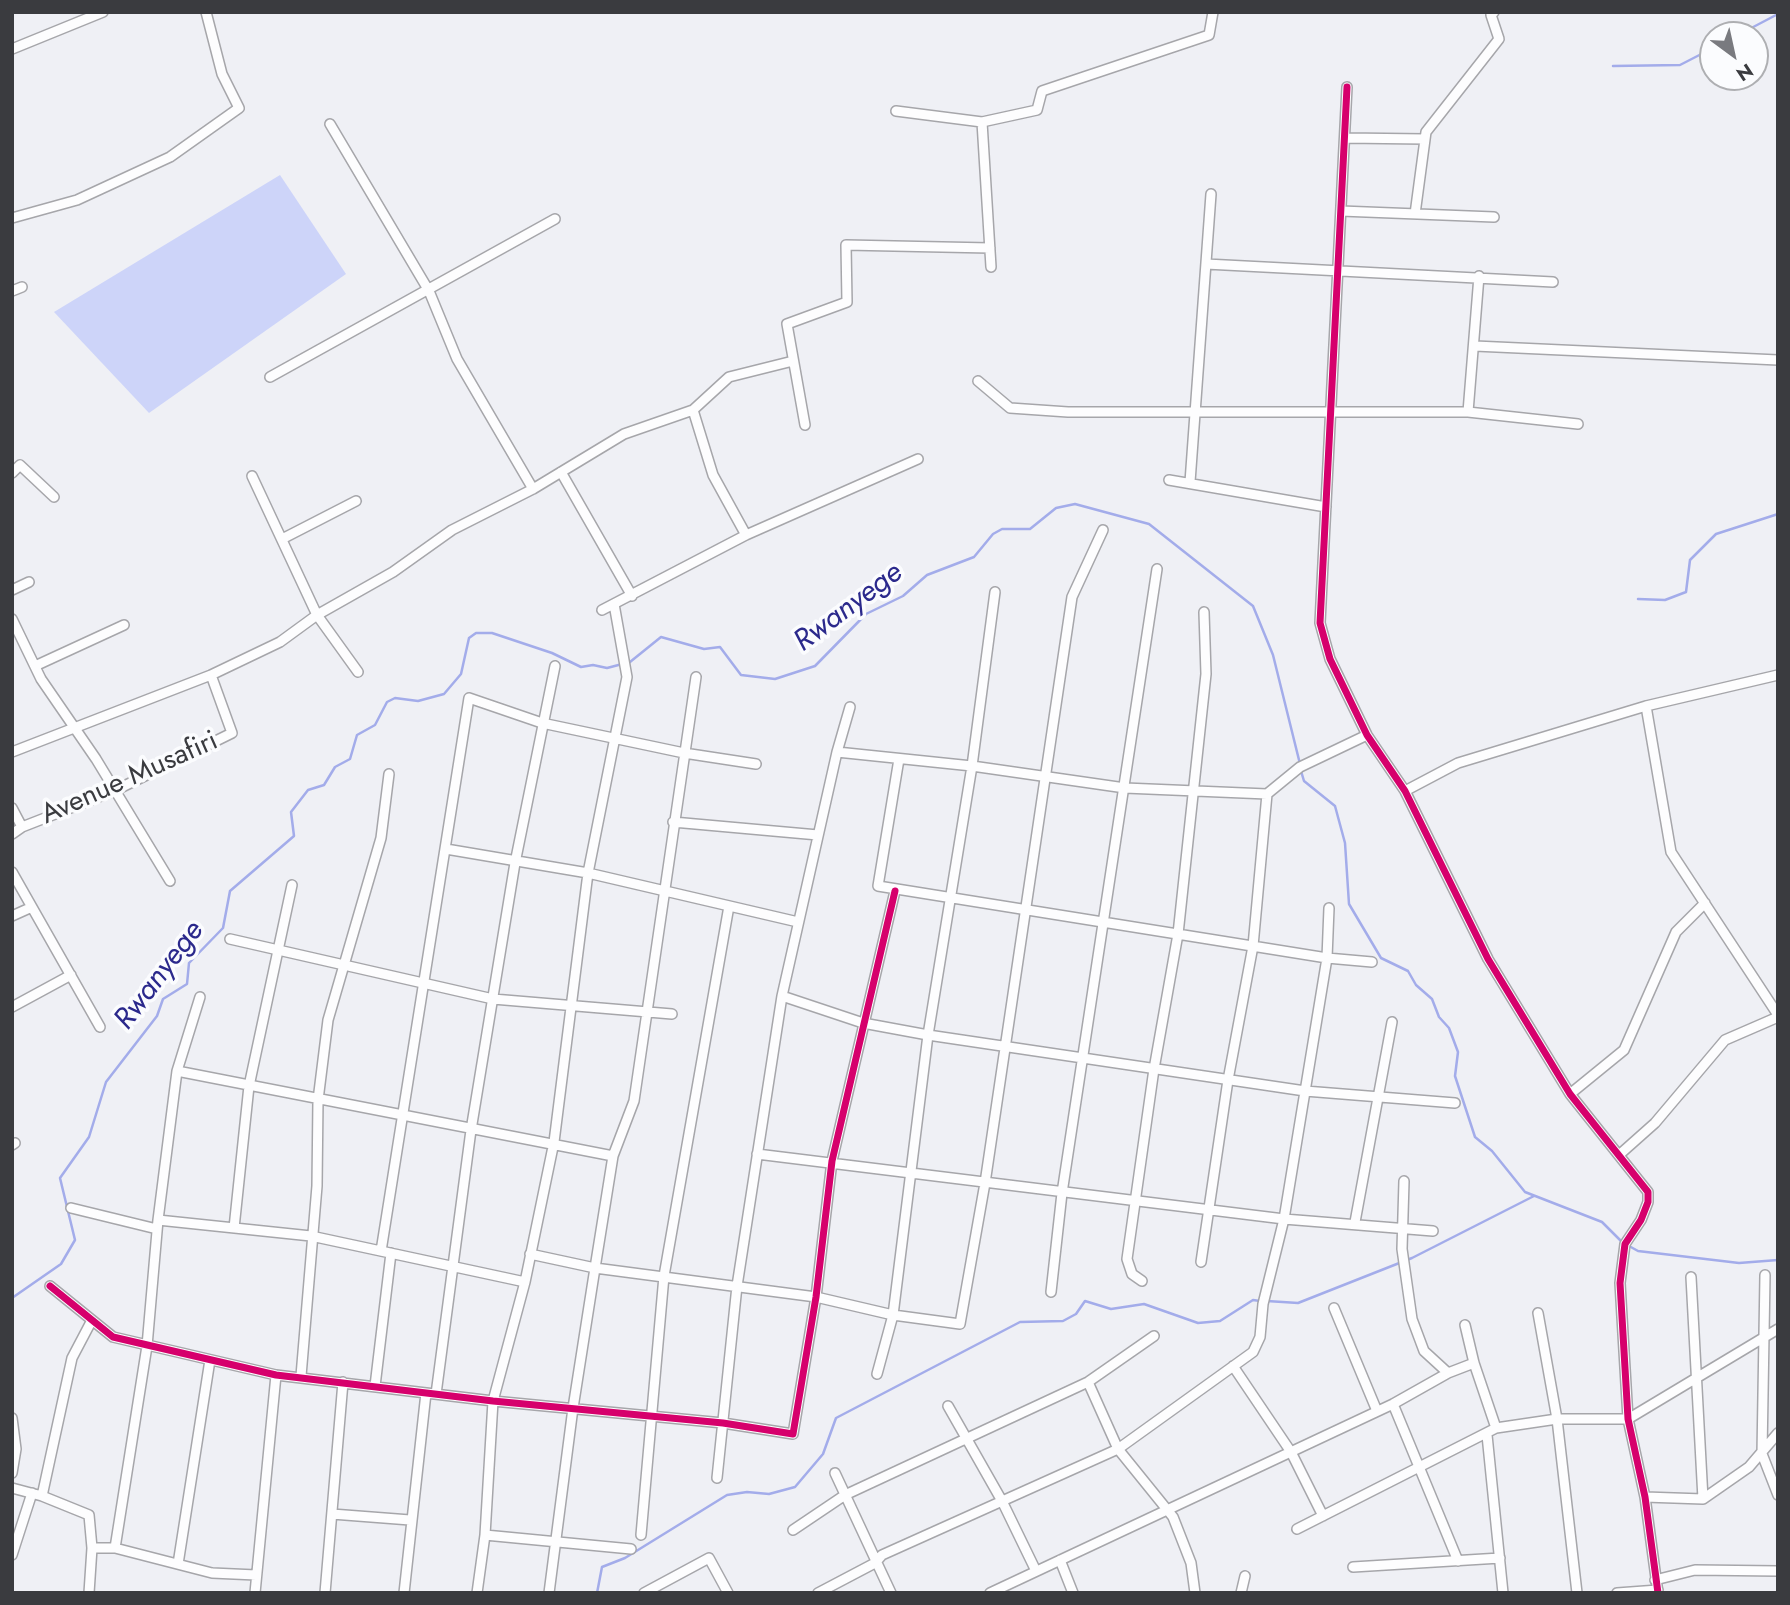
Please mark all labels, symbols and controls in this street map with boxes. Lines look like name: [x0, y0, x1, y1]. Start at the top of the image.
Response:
north arrow: [1699, 21, 1769, 91]
text: N: [1731, 57, 1758, 88]
water label: Rwanyege: [788, 555, 910, 661]
street label: Avenue Musafiri: [36, 725, 224, 833]
water label: Rwanyege: [107, 915, 213, 1037]

